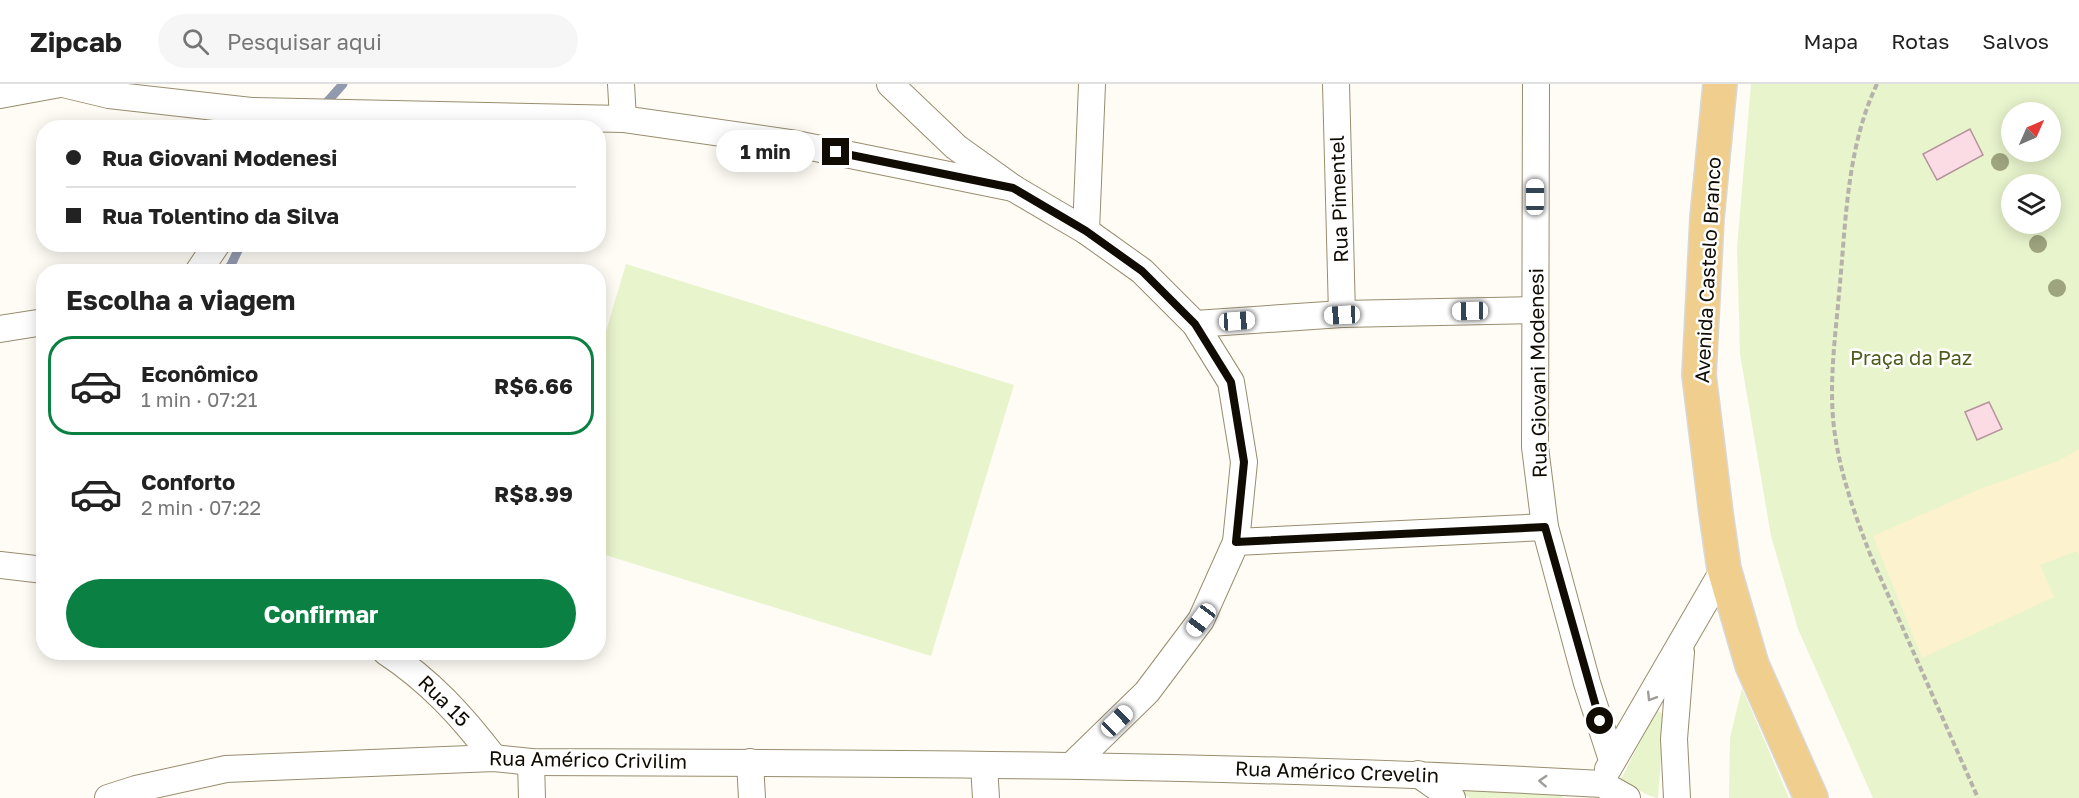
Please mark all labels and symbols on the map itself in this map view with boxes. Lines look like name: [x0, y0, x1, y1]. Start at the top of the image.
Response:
north arrow: [2001, 102, 2061, 162]
callout: 1 min: [716, 131, 815, 173]
street label: Rua Pimentel: [1324, 135, 1352, 263]
route end: [822, 138, 849, 165]
street label: Avenida Castelo Branco: [1689, 156, 1725, 384]
car: [1526, 179, 1544, 215]
street label: Rua Giovani Modenesi: [1523, 268, 1551, 478]
car: [1452, 302, 1488, 320]
car: [1324, 305, 1360, 325]
car: [1218, 311, 1256, 331]
park label: Praça da Paz: [1850, 345, 1972, 369]
car: [1183, 600, 1219, 640]
street label: Rua 15: [414, 670, 475, 731]
one-way arrow: [1647, 691, 1658, 702]
car: [1098, 702, 1136, 740]
route start: [1586, 707, 1613, 734]
street label: Rua Américo Crivilim: [489, 745, 687, 773]
street label: Rua Américo Crevelin: [1235, 755, 1440, 787]
one-way arrow: [1539, 775, 1548, 788]

